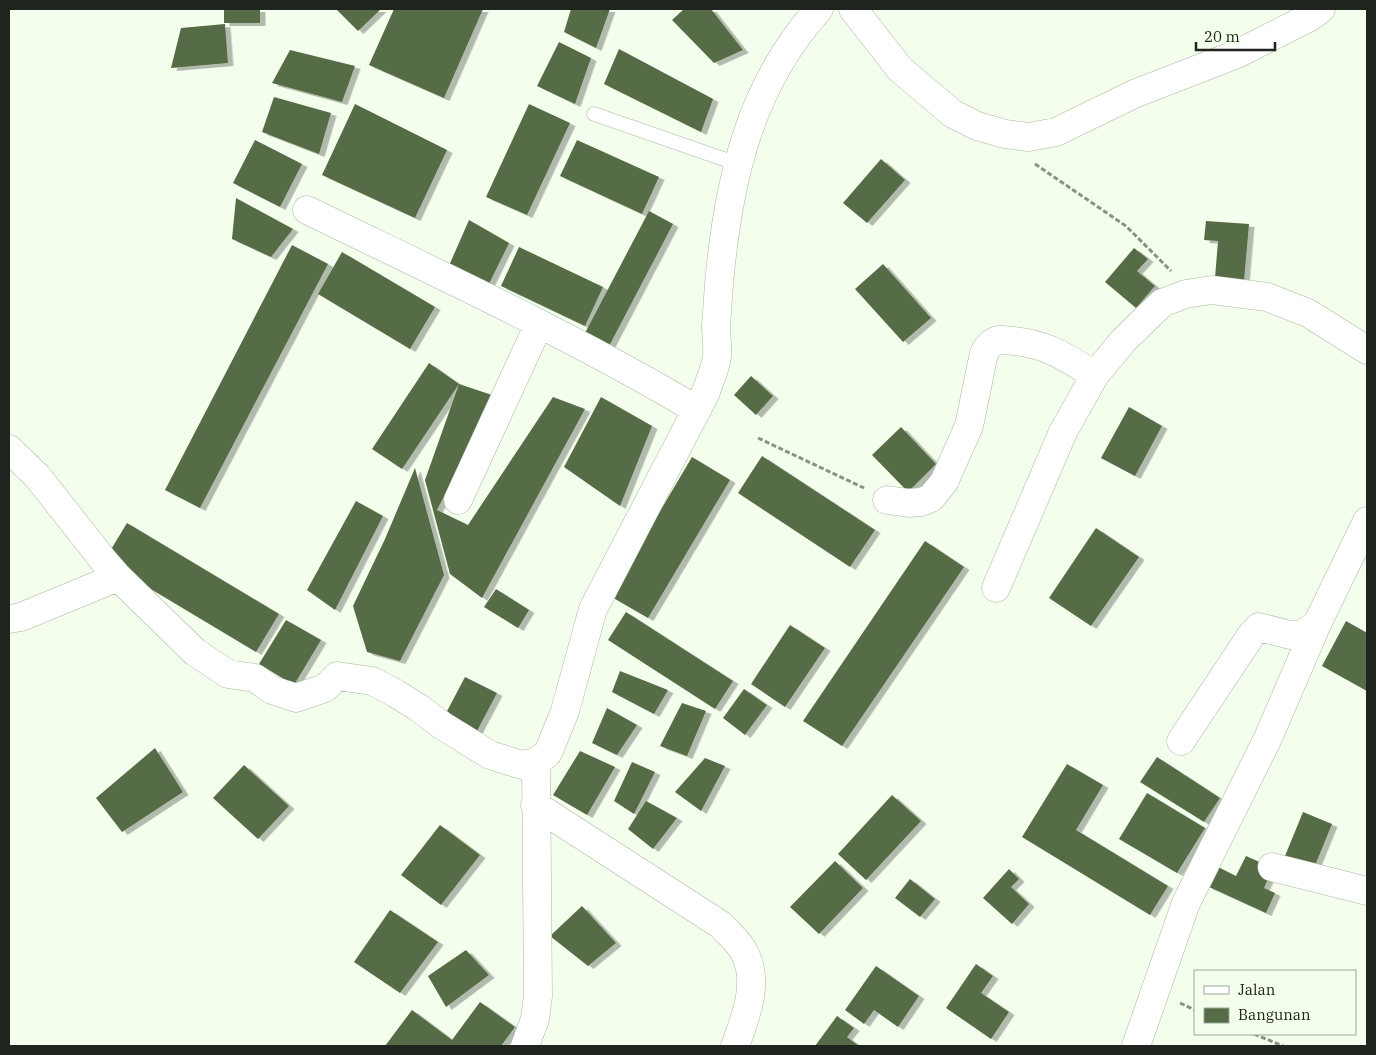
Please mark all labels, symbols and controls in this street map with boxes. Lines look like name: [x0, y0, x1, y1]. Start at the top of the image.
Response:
scale bar: [1196, 20, 1275, 52]
text: 20 m: [1204, 27, 1240, 46]
legend: [1194, 970, 1356, 1035]
text: Jalan: [1238, 980, 1276, 999]
text: Bangunan: [1238, 1005, 1311, 1024]

